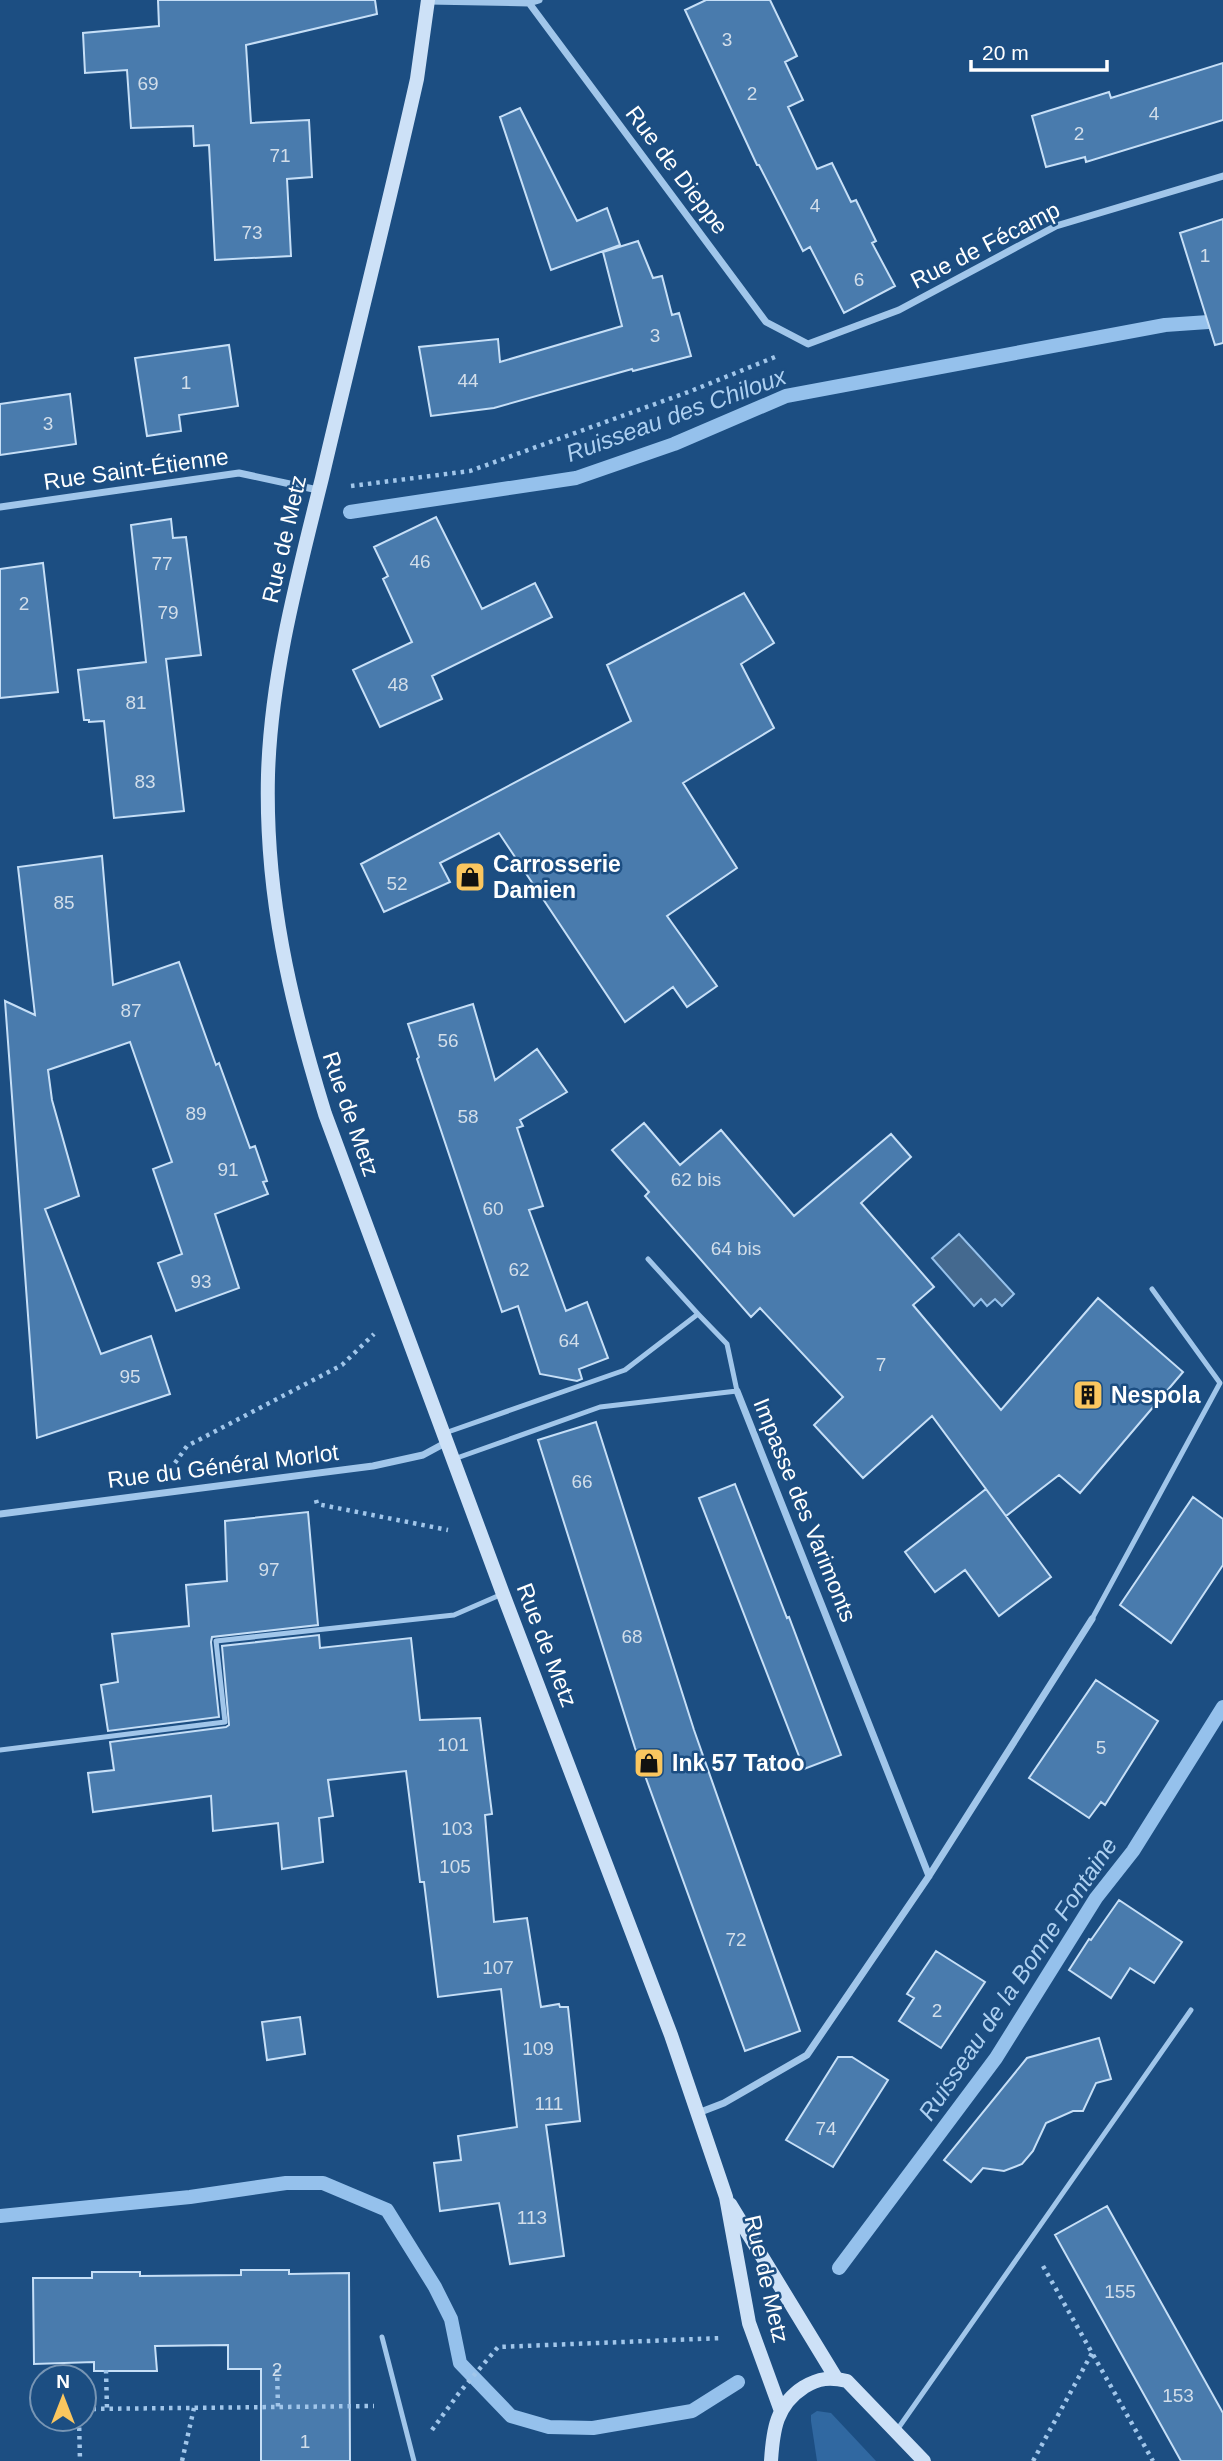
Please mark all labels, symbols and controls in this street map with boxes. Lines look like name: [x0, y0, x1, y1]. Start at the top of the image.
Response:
scale bar: [971, 28, 1108, 72]
house number: 3: [722, 29, 732, 50]
text: 20 m: [982, 41, 1029, 64]
house number: 69: [137, 73, 159, 94]
house number: 2: [747, 83, 757, 104]
street label: Rue de Dieppe: [620, 101, 734, 239]
house number: 4: [1149, 103, 1160, 124]
house number: 2: [1074, 123, 1084, 144]
house number: 71: [269, 145, 291, 166]
house number: 4: [810, 195, 821, 216]
street label: Rue de Fécamp: [906, 196, 1064, 294]
house number: 73: [241, 222, 263, 243]
house number: 1: [1200, 245, 1210, 266]
house number: 6: [854, 269, 864, 290]
house number: 3: [650, 325, 660, 346]
water label: Ruisseau des Chiloux: [562, 362, 790, 467]
house number: 44: [457, 370, 479, 391]
house number: 1: [181, 372, 191, 393]
house number: 3: [43, 413, 53, 434]
street label: Rue Saint-Étienne: [42, 443, 230, 495]
street label: Rue de Metz: [257, 473, 311, 605]
house number: 46: [409, 551, 431, 572]
house number: 77: [151, 553, 173, 574]
house number: 2: [19, 593, 29, 614]
house number: 79: [157, 602, 179, 623]
house number: 48: [387, 674, 409, 695]
house number: 81: [125, 692, 147, 713]
house number: 83: [134, 771, 156, 792]
place label: Carrosserie Damien: [493, 851, 621, 903]
shop icon: Carrosserie Damien: [453, 860, 487, 894]
house number: 52: [386, 873, 408, 894]
house number: 85: [53, 892, 75, 913]
house number: 87: [120, 1000, 142, 1021]
house number: 56: [437, 1030, 459, 1051]
street label: Rue de Metz: [317, 1048, 385, 1180]
house number: 89: [185, 1103, 207, 1124]
house number: 58: [457, 1106, 479, 1127]
house number: 91: [217, 1159, 239, 1180]
house number: 62 bis: [671, 1169, 721, 1190]
house number: 60: [482, 1198, 504, 1219]
house number: 64 bis: [711, 1238, 761, 1259]
house number: 62: [508, 1259, 530, 1280]
house number: 93: [190, 1271, 212, 1292]
house number: 64: [558, 1330, 580, 1351]
house number: 7: [876, 1354, 886, 1375]
house number: 95: [119, 1366, 141, 1387]
building icon: Nespola: [1071, 1378, 1105, 1412]
place label: Nespola: [1111, 1382, 1201, 1408]
street label: Impasse des Varimonts: [748, 1395, 862, 1625]
street label: Rue du Général Morlot: [106, 1439, 341, 1493]
house number: 66: [571, 1471, 593, 1492]
house number: 97: [258, 1559, 280, 1580]
street label: Rue de Metz: [511, 1579, 583, 1711]
house number: 68: [621, 1626, 643, 1647]
house number: 101: [437, 1734, 469, 1755]
house number: 5: [1096, 1737, 1106, 1758]
shop icon: Ink 57 Tatoo: [632, 1746, 666, 1780]
place label: Ink 57 Tatoo: [672, 1750, 805, 1776]
house number: 103: [441, 1818, 473, 1839]
water label: Ruisseau de la Bonne Fontaine: [913, 1832, 1122, 2125]
house number: 105: [439, 1856, 471, 1877]
house number: 72: [725, 1929, 747, 1950]
house number: 107: [482, 1957, 514, 1978]
house number: 2: [932, 2000, 942, 2021]
house number: 109: [522, 2038, 554, 2059]
house number: 111: [535, 2093, 563, 2114]
house number: 74: [815, 2118, 837, 2139]
house number: 113: [517, 2207, 547, 2228]
street label: Rue de Metz: [740, 2213, 794, 2345]
house number: 155: [1104, 2281, 1136, 2302]
house number: 2: [272, 2359, 282, 2380]
north arrow: [28, 2363, 98, 2433]
text: N: [56, 2371, 70, 2392]
house number: 153: [1162, 2385, 1194, 2406]
house number: 1: [300, 2431, 310, 2452]

